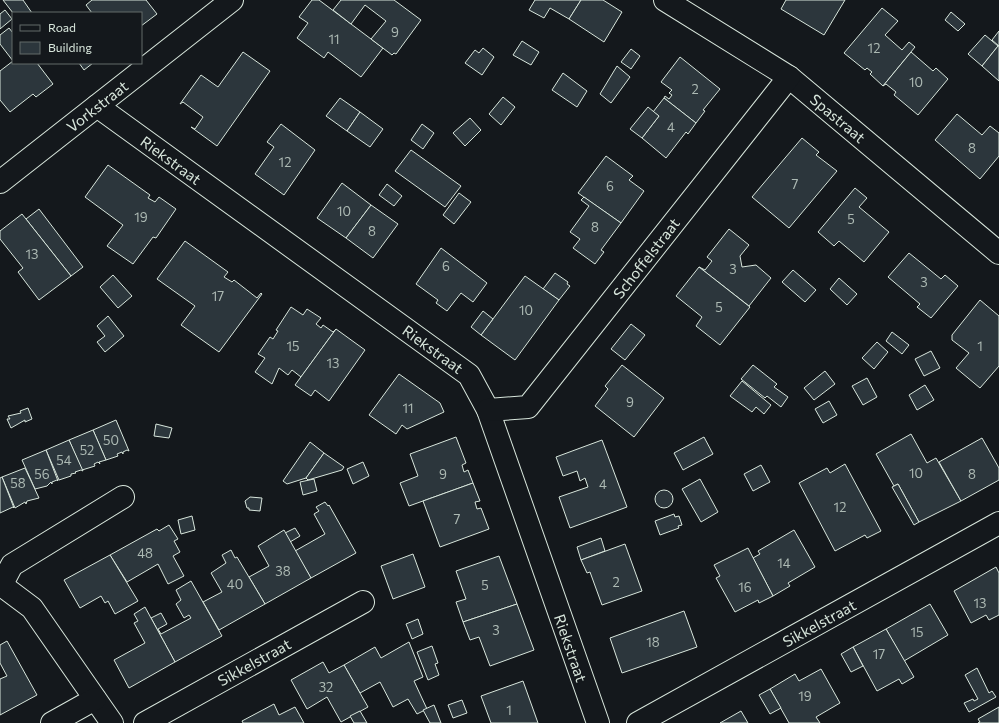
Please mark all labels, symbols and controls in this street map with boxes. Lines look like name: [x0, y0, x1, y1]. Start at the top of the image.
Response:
legend: [12, 12, 142, 64]
text: Road: [48, 20, 76, 34]
house number: 9: [391, 24, 399, 40]
house number: 11: [328, 31, 340, 47]
text: Building: [48, 40, 92, 54]
house number: 12: [868, 40, 880, 56]
house number: 10: [909, 74, 923, 90]
street label: Vorkstraat: [63, 76, 131, 136]
house number: 2: [691, 81, 699, 97]
street label: Spastraat: [807, 90, 869, 146]
house number: 4: [667, 119, 675, 135]
street label: Riekstraat: [137, 132, 205, 188]
house number: 8: [968, 140, 976, 156]
house number: 12: [279, 154, 291, 170]
house number: 7: [792, 176, 799, 192]
house number: 6: [606, 178, 614, 194]
house number: 10: [337, 203, 351, 219]
house number: 19: [134, 209, 148, 225]
house number: 5: [847, 211, 855, 227]
street label: Schoffelstraat: [609, 214, 683, 302]
house number: 8: [591, 219, 599, 235]
house number: 8: [368, 223, 376, 239]
house number: 13: [26, 246, 38, 262]
house number: 6: [442, 258, 450, 274]
house number: 3: [729, 261, 737, 277]
house number: 3: [920, 274, 928, 290]
house number: 17: [212, 288, 224, 304]
house number: 5: [715, 299, 723, 315]
house number: 10: [519, 302, 533, 318]
street label: Riekstraat: [399, 321, 467, 377]
house number: 15: [286, 338, 300, 354]
house number: 1: [977, 338, 983, 354]
house number: 13: [327, 355, 339, 371]
house number: 9: [626, 394, 634, 410]
house number: 11: [402, 400, 414, 416]
house number: 50: [103, 432, 119, 448]
house number: 52: [80, 442, 94, 458]
house number: 54: [56, 452, 72, 468]
house number: 10: [909, 465, 923, 481]
house number: 56: [34, 466, 50, 482]
house number: 9: [439, 466, 447, 482]
house number: 8: [968, 466, 976, 482]
house number: 58: [10, 475, 26, 491]
house number: 4: [599, 476, 607, 492]
house number: 12: [834, 499, 846, 515]
house number: 7: [454, 511, 461, 527]
house number: 48: [137, 545, 153, 561]
house number: 14: [777, 555, 791, 571]
house number: 38: [275, 563, 291, 579]
house number: 2: [612, 574, 620, 590]
house number: 40: [227, 576, 243, 592]
house number: 5: [481, 577, 489, 593]
house number: 16: [738, 579, 752, 595]
house number: 13: [974, 595, 986, 611]
street label: Sikkelstraat: [779, 596, 859, 650]
street label: Riekstraat: [551, 612, 591, 684]
house number: 3: [492, 622, 500, 638]
house number: 15: [910, 624, 924, 640]
house number: 18: [646, 634, 660, 650]
street label: Sikkelstraat: [214, 635, 294, 689]
house number: 17: [873, 646, 885, 662]
house number: 32: [319, 679, 333, 695]
house number: 19: [798, 688, 812, 704]
house number: 1: [506, 702, 512, 718]

